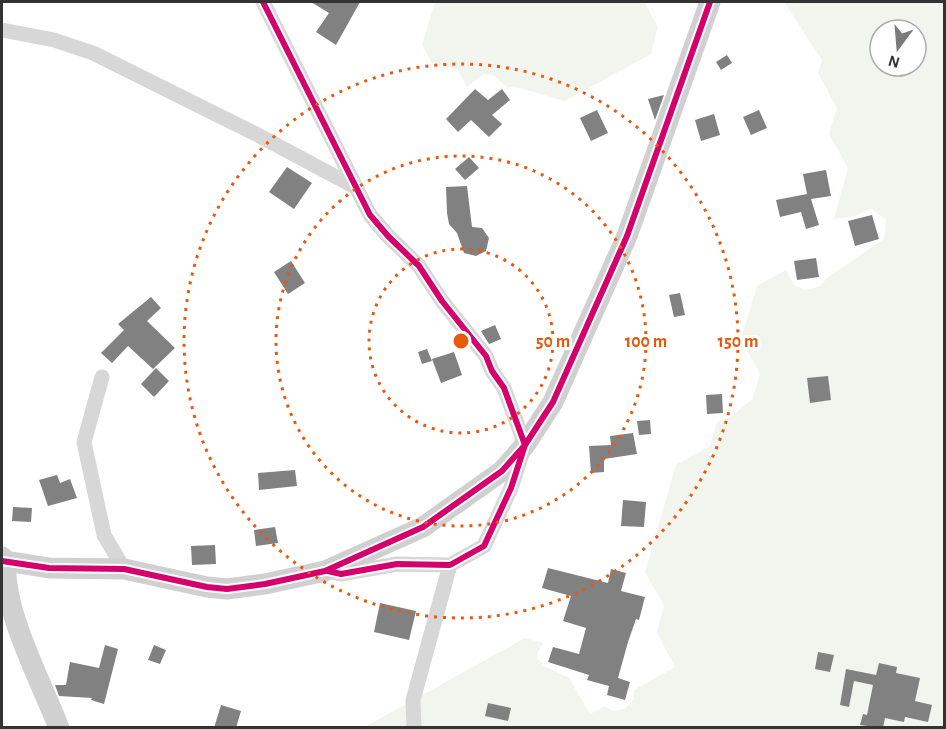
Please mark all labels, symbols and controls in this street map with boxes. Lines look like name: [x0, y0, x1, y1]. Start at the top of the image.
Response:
north arrow: [868, 18, 928, 78]
text: N: [887, 52, 902, 71]
centre of rings: [451, 331, 471, 351]
text: 50 m: [536, 333, 570, 351]
text: 100 m: [625, 333, 667, 351]
text: 150 m: [718, 333, 758, 351]

